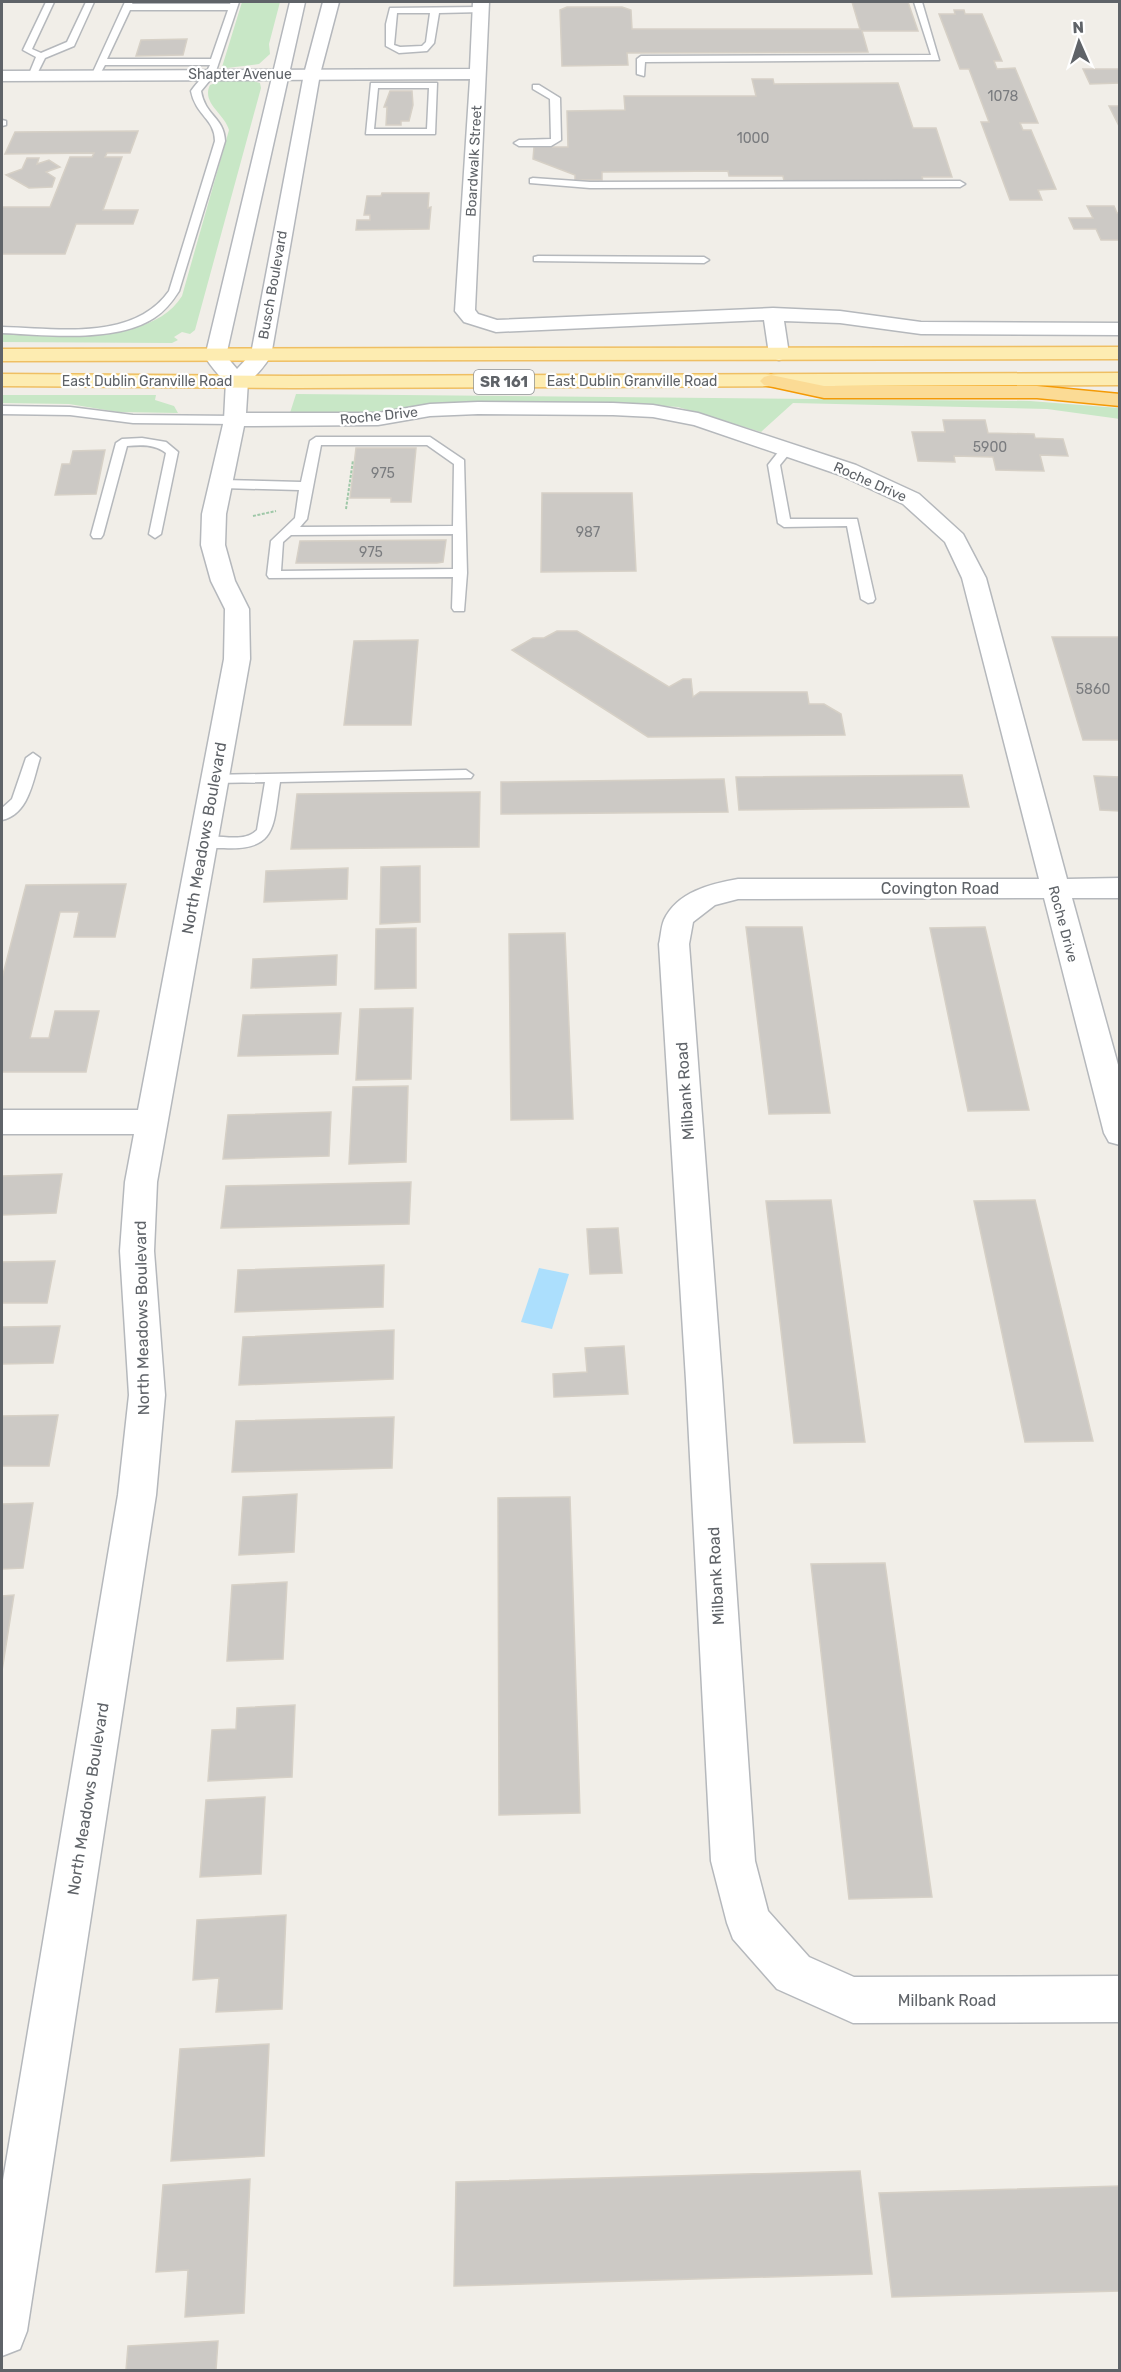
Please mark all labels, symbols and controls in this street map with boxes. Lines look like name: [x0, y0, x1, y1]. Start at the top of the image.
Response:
north arrow: [1049, 12, 1109, 72]
text: N: [1072, 18, 1084, 37]
street label: Shapter Avenue: [188, 66, 292, 83]
house number: 1078: [988, 88, 1019, 105]
street label: Boardwalk Street: [463, 104, 485, 217]
house number: 1000: [737, 130, 769, 147]
street label: Busch Boulevard: [255, 229, 291, 341]
road number: SR 161: [474, 370, 534, 394]
street label: East Dublin Granville Road: [62, 373, 232, 390]
street label: East Dublin Granville Road: [547, 373, 717, 390]
street label: Roche Drive: [339, 403, 419, 429]
house number: 5900: [973, 439, 1007, 456]
street label: Roche Drive: [831, 458, 909, 506]
house number: 975: [371, 465, 395, 482]
house number: 987: [576, 524, 600, 541]
house number: 975: [359, 544, 383, 561]
house number: 5860: [1076, 681, 1110, 698]
street label: North Meadows Boulevard: [178, 740, 230, 936]
street label: Covington Road: [881, 879, 999, 898]
street label: Roche Drive: [1045, 884, 1081, 964]
street label: Milbank Road: [672, 1041, 698, 1141]
street label: North Meadows Boulevard: [131, 1220, 153, 1416]
street label: Milbank Road: [704, 1526, 728, 1626]
street label: North Meadows Boulevard: [63, 1701, 113, 1897]
street label: Milbank Road: [898, 1991, 996, 2010]

